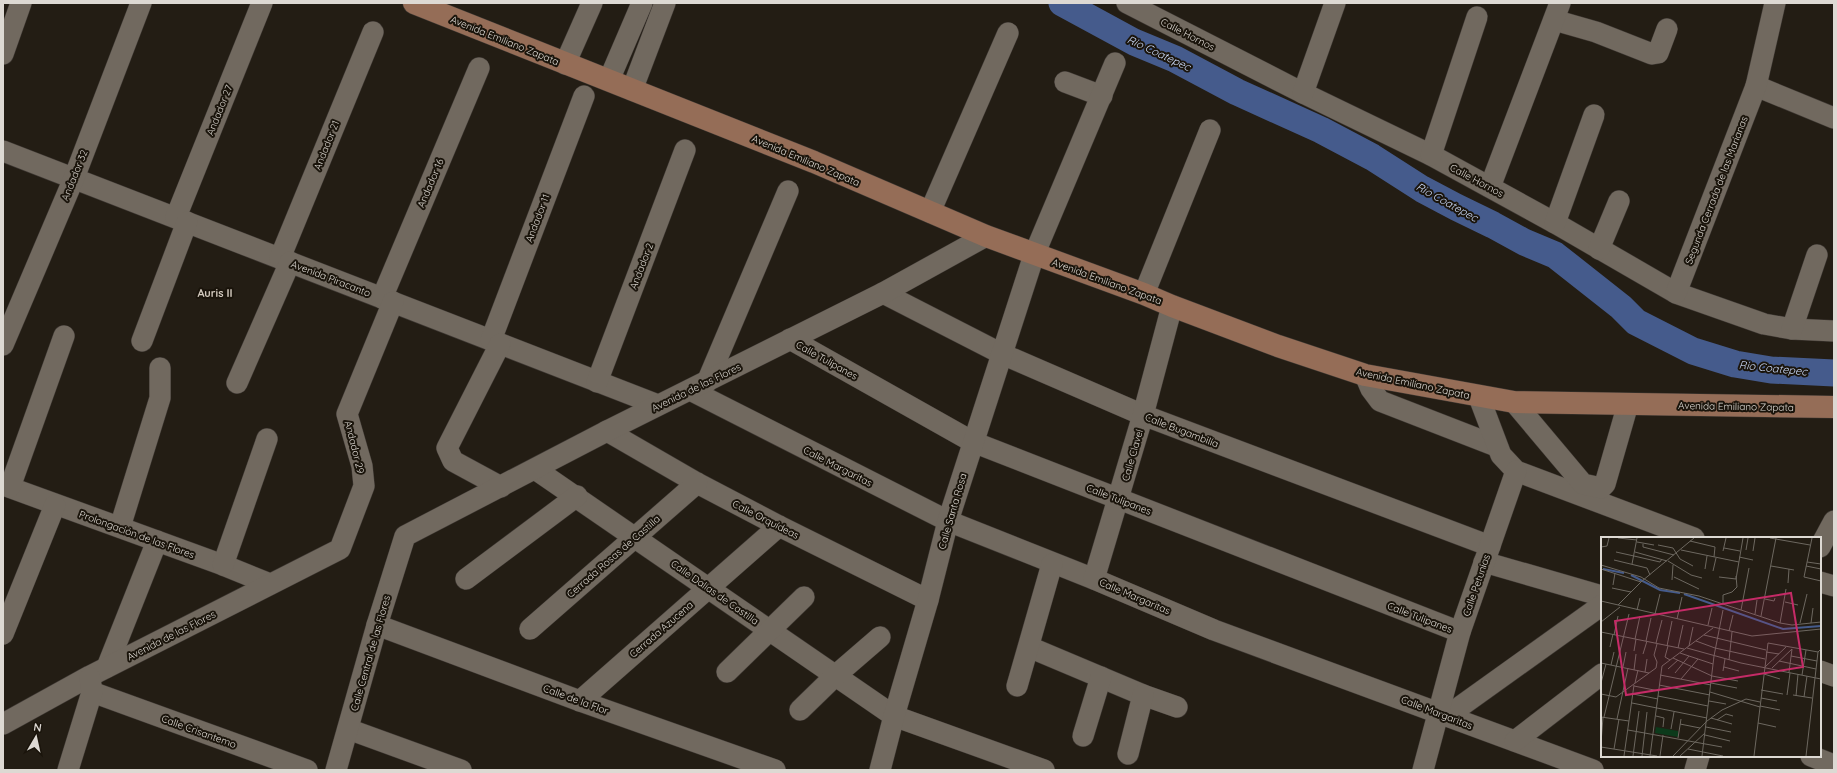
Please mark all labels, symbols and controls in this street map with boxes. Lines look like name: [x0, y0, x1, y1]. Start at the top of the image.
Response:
street label: Avenida Emiliano Zapata: [449, 13, 561, 68]
street label: Calle Hornos: [1159, 15, 1217, 54]
water label: Rio Coatepec: [1125, 32, 1194, 74]
street label: Andador 27: [203, 83, 236, 137]
street label: Segunda Cerrada de las Marianas: [1682, 114, 1751, 266]
street label: Andador 21: [311, 119, 342, 172]
street label: Avenida Emiliano Zapata: [750, 132, 862, 189]
street label: Andador 32: [58, 147, 91, 203]
street label: Andador 16: [414, 156, 447, 210]
street label: Calle Hornos: [1448, 161, 1506, 200]
water label: Rio Coatepec: [1414, 179, 1481, 225]
street label: Andador 11: [522, 192, 553, 244]
street label: Andador 2: [627, 241, 656, 291]
street label: Avenida Emiliano Zapata: [1050, 256, 1164, 307]
street label: Avenida Piracanto: [289, 257, 372, 300]
district label: Auris II: [197, 286, 233, 300]
street label: Calle Tulipanes: [794, 338, 860, 383]
water label: Rio Coatepec: [1738, 357, 1809, 379]
street label: Avenida de las Flores: [649, 360, 743, 415]
street label: Avenida Emiliano Zapata: [1355, 365, 1471, 402]
street label: Avenida Emiliano Zapata: [1678, 399, 1794, 414]
street label: Calle Bugambilia: [1143, 410, 1220, 450]
street label: Andador 29: [342, 419, 367, 475]
street label: Calle Clavel: [1119, 428, 1146, 483]
street label: Calle Margaritas: [801, 443, 875, 490]
street label: Calle Santa Rosa: [935, 472, 970, 551]
street label: Calle Tulipanes: [1084, 481, 1153, 518]
street label: Calle Orquídeas: [730, 497, 802, 542]
street label: Prolongación de las Flores: [77, 508, 197, 562]
street label: Cerrada Rosas de Castilla: [564, 512, 663, 600]
inset map: [1601, 537, 1821, 757]
street label: Calle Petunias: [1460, 552, 1493, 618]
street label: Calle Dalias de Castilla: [668, 557, 761, 628]
street label: Calle Margaritas: [1097, 576, 1173, 617]
street label: Calle Central de las Flores: [348, 594, 393, 712]
street label: Cerrada Azucena: [627, 598, 696, 661]
street label: Calle Tulipanes: [1385, 599, 1454, 636]
street label: Avenida de las Flores: [125, 607, 218, 663]
street label: Calle de la Flor: [541, 682, 610, 717]
street label: Calle Margaritas: [1399, 693, 1475, 732]
street label: Calle Crisantemo: [160, 712, 238, 751]
north arrow: [16, 717, 56, 757]
text: N: [32, 720, 43, 735]

